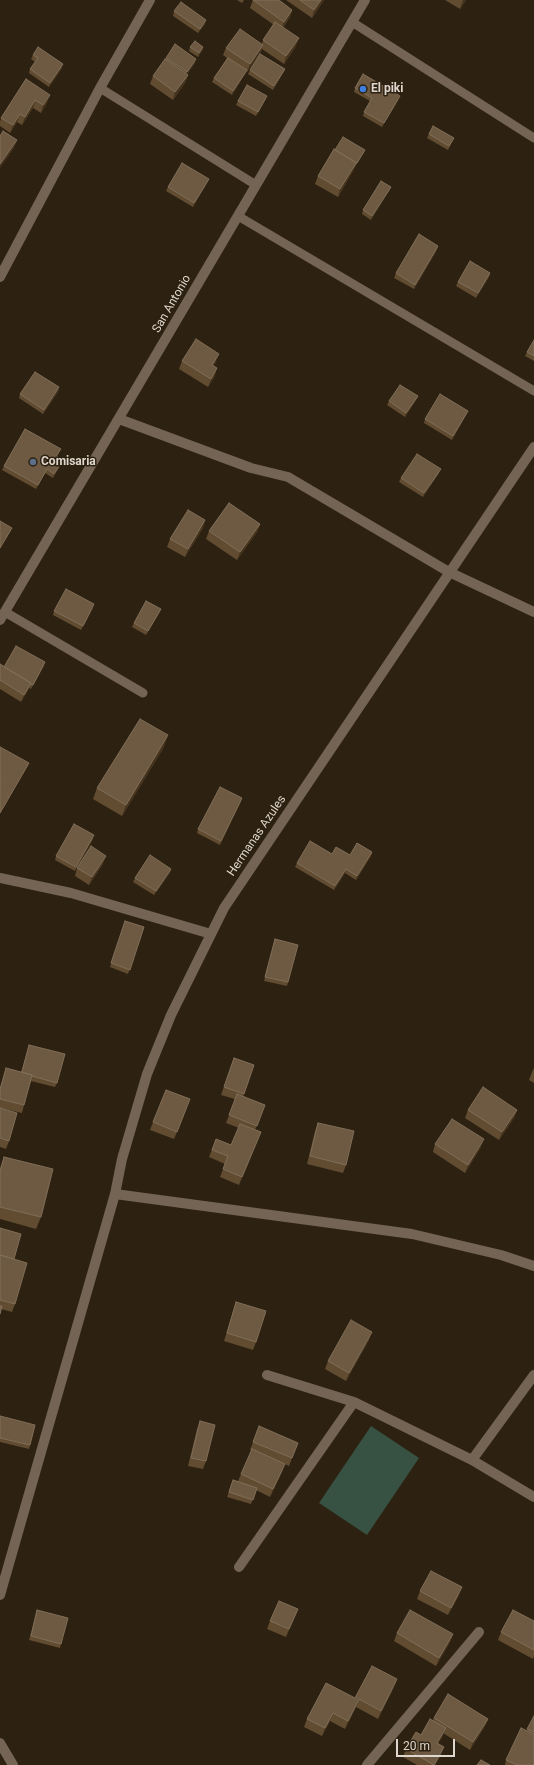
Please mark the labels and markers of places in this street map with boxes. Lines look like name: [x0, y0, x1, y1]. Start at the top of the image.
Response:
place label: El piki: [371, 82, 403, 96]
marker: El piki: [358, 84, 368, 94]
place label: Comisaria: [41, 455, 96, 469]
marker: Comisaria: [28, 457, 38, 467]

